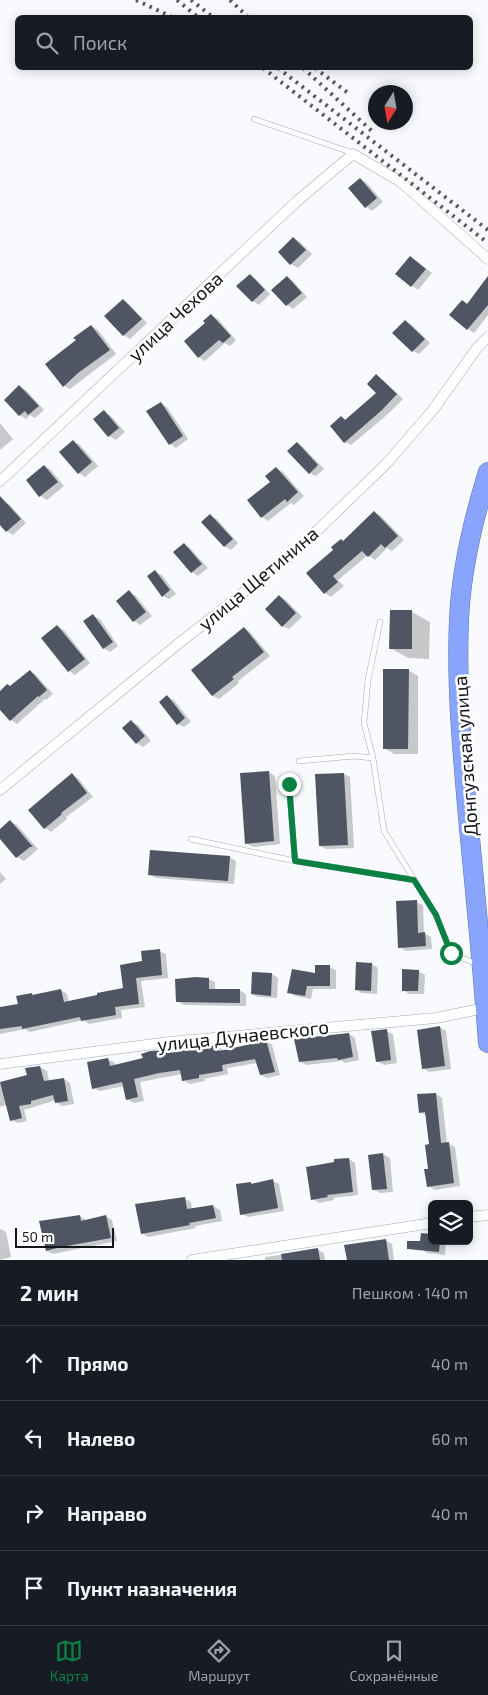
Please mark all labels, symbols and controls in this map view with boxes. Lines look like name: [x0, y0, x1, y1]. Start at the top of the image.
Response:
search box: [15, 15, 473, 70]
icon: search: [33, 29, 61, 57]
text: Поиск: [73, 31, 127, 54]
north arrow: [368, 85, 413, 130]
street label: улица Чехова: [123, 266, 228, 366]
street label: улица Щетинина: [193, 521, 323, 636]
street label: Донгузская улица: [448, 675, 483, 837]
route end: [278, 773, 301, 796]
route start: [440, 942, 463, 965]
street label: улица Дунаевского: [156, 1015, 330, 1056]
map controls: [428, 1200, 473, 1245]
button: layers: [428, 1200, 473, 1245]
scale bar: [15, 1225, 114, 1248]
text: 50 m: [22, 1228, 53, 1245]
text: 2 мин: [20, 1280, 79, 1305]
text: Пешком · 140 m: [352, 1283, 468, 1302]
icon: ahead: [20, 1349, 48, 1377]
text: Прямо: [67, 1352, 129, 1375]
text: 40 m: [431, 1354, 468, 1373]
icon: left: [20, 1424, 48, 1452]
text: Налево: [67, 1427, 135, 1450]
text: 60 m: [432, 1429, 468, 1448]
icon: right: [20, 1499, 48, 1527]
text: Направо: [67, 1502, 147, 1525]
text: 40 m: [431, 1504, 468, 1523]
icon: arrive: [20, 1574, 48, 1602]
text: Пункт назначения: [67, 1577, 237, 1600]
tab: Карта: [50, 1637, 89, 1684]
tab: Маршрут: [188, 1637, 250, 1684]
tab: Сохранённые: [350, 1637, 438, 1684]

